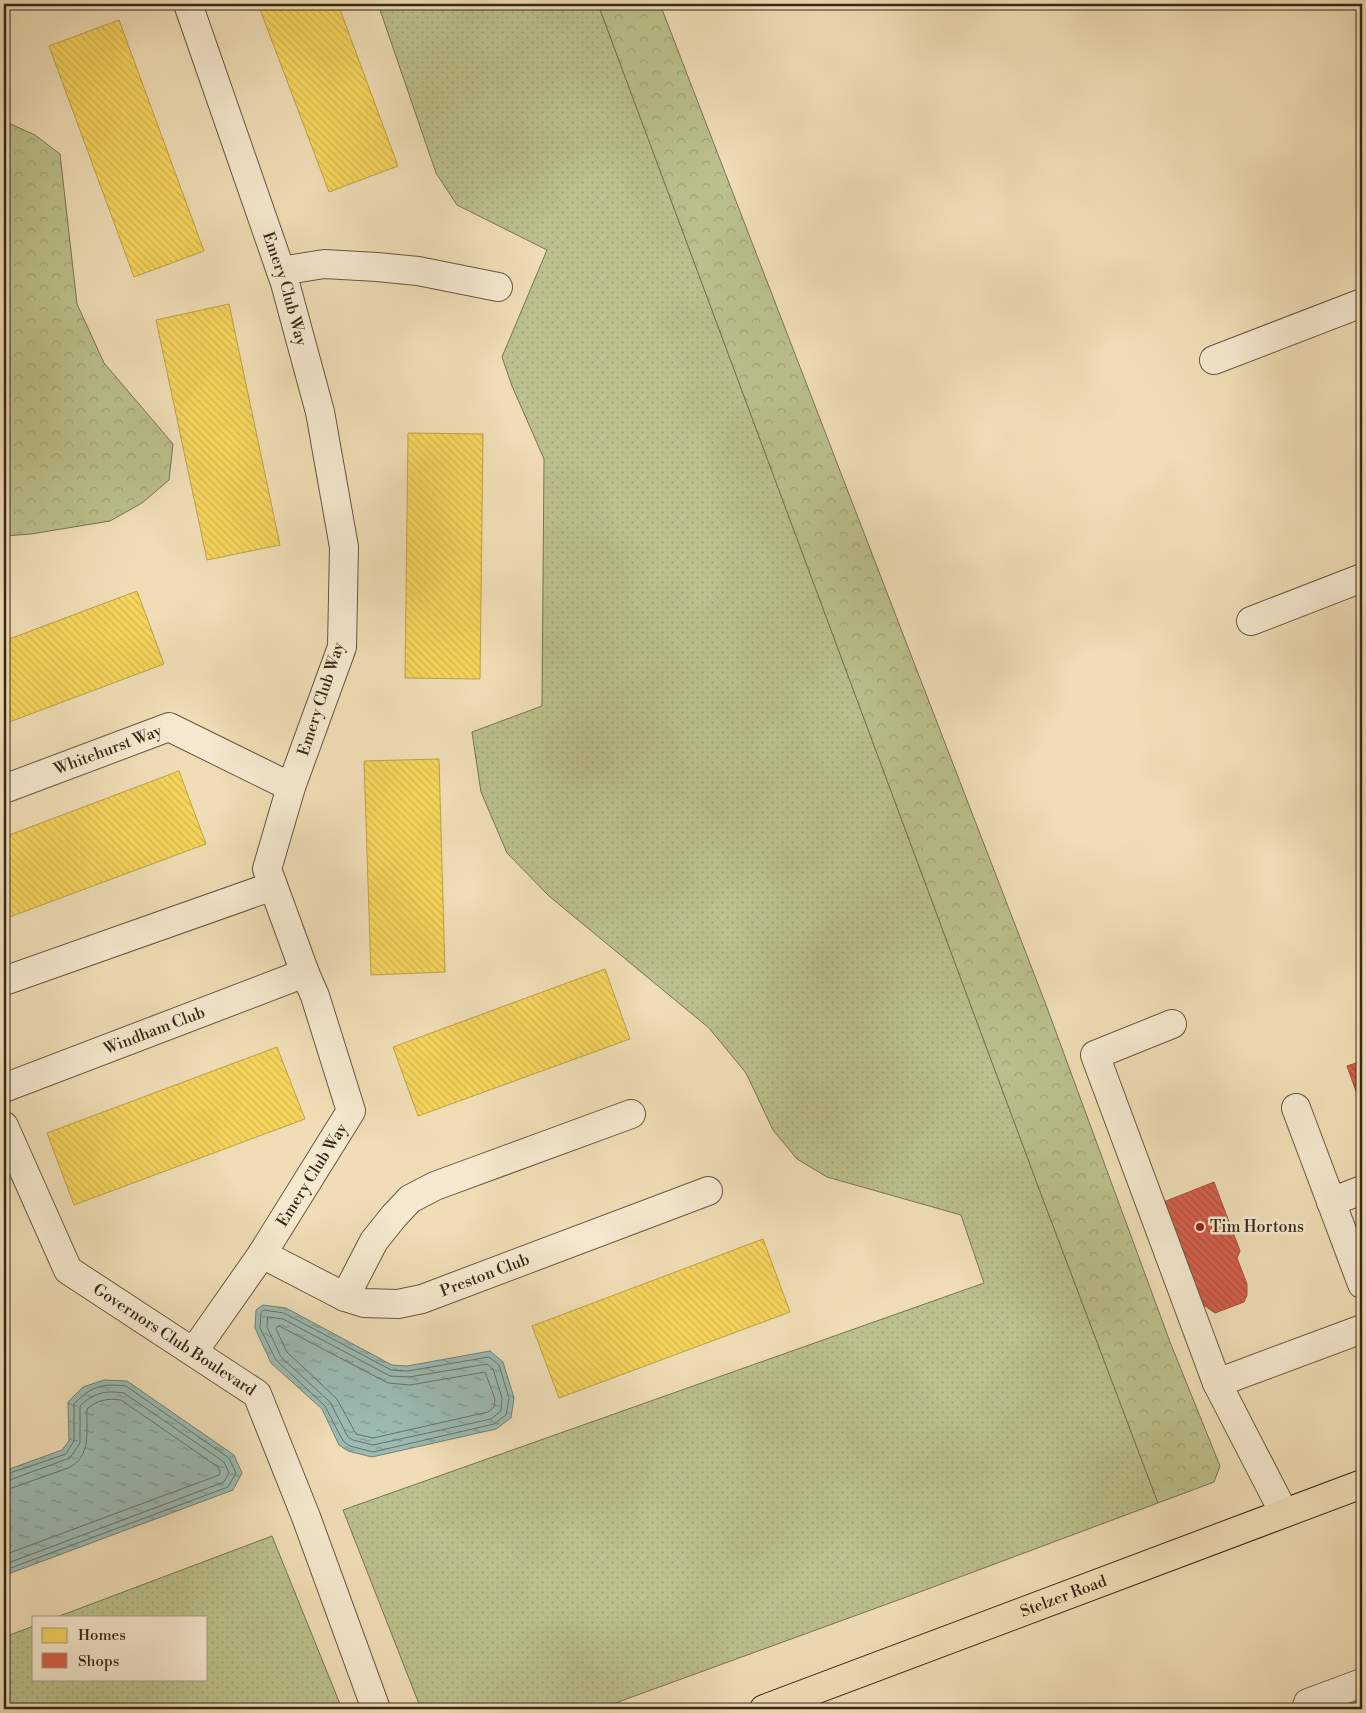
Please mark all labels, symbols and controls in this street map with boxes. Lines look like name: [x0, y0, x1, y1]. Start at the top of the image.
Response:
street label: Emery Club Way: [258, 229, 312, 348]
street label: Emery Club Way: [293, 639, 349, 758]
street label: Whitehurst Way: [50, 721, 165, 780]
street label: Windham Club: [100, 1002, 208, 1059]
street label: Emery Club Way: [272, 1119, 352, 1230]
place label: Tim Hortons: [1210, 1217, 1304, 1237]
marker: Tim Hortons: [1194, 1221, 1206, 1233]
street label: Preston Club: [437, 1249, 532, 1301]
street label: Governors Club Boulevard: [89, 1279, 260, 1401]
street label: Stelzer Road: [1018, 1571, 1109, 1622]
legend: [32, 1616, 208, 1680]
text: Homes: [78, 1626, 126, 1645]
text: Shops: [78, 1652, 119, 1671]

